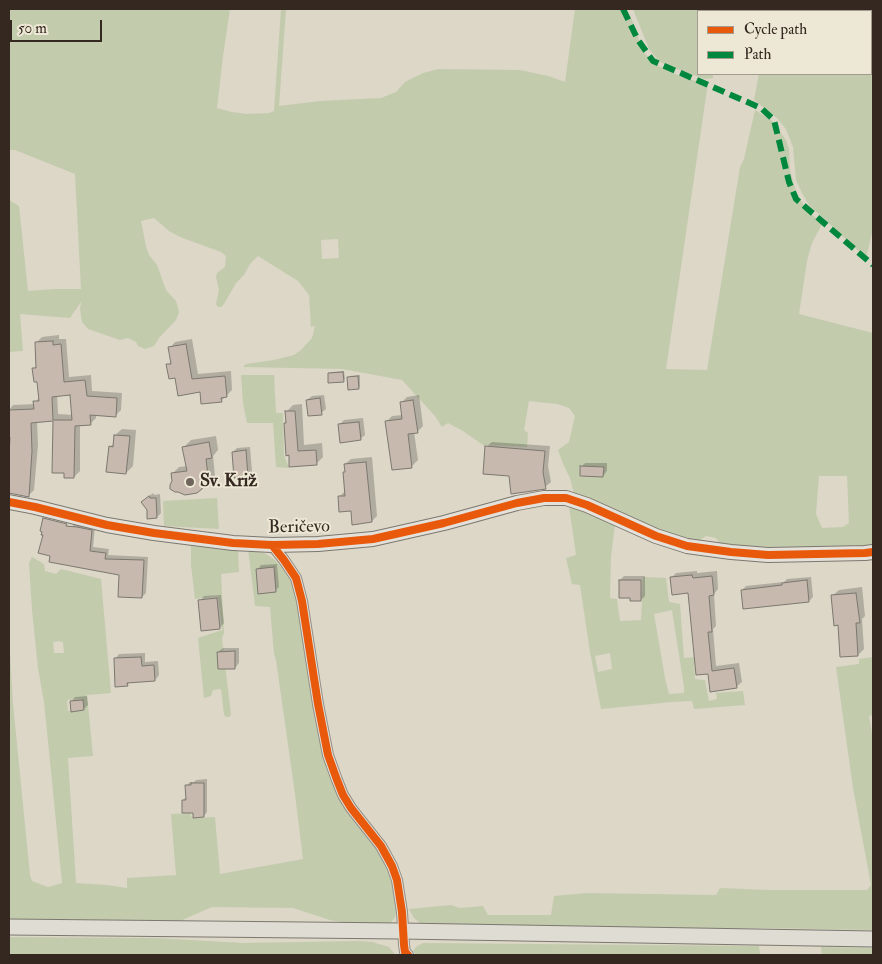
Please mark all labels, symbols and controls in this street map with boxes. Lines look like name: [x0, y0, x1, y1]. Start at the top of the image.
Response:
scale bar: [12, 10, 105, 42]
legend: [697, 10, 872, 75]
text: 50 m: [18, 19, 47, 38]
text: Cycle path: [744, 20, 807, 39]
text: Path: [744, 45, 771, 64]
place label: Sv. Križ: [200, 471, 257, 493]
marker: Sv. Križ: [184, 476, 196, 488]
street label: Beričevo: [268, 517, 330, 539]

